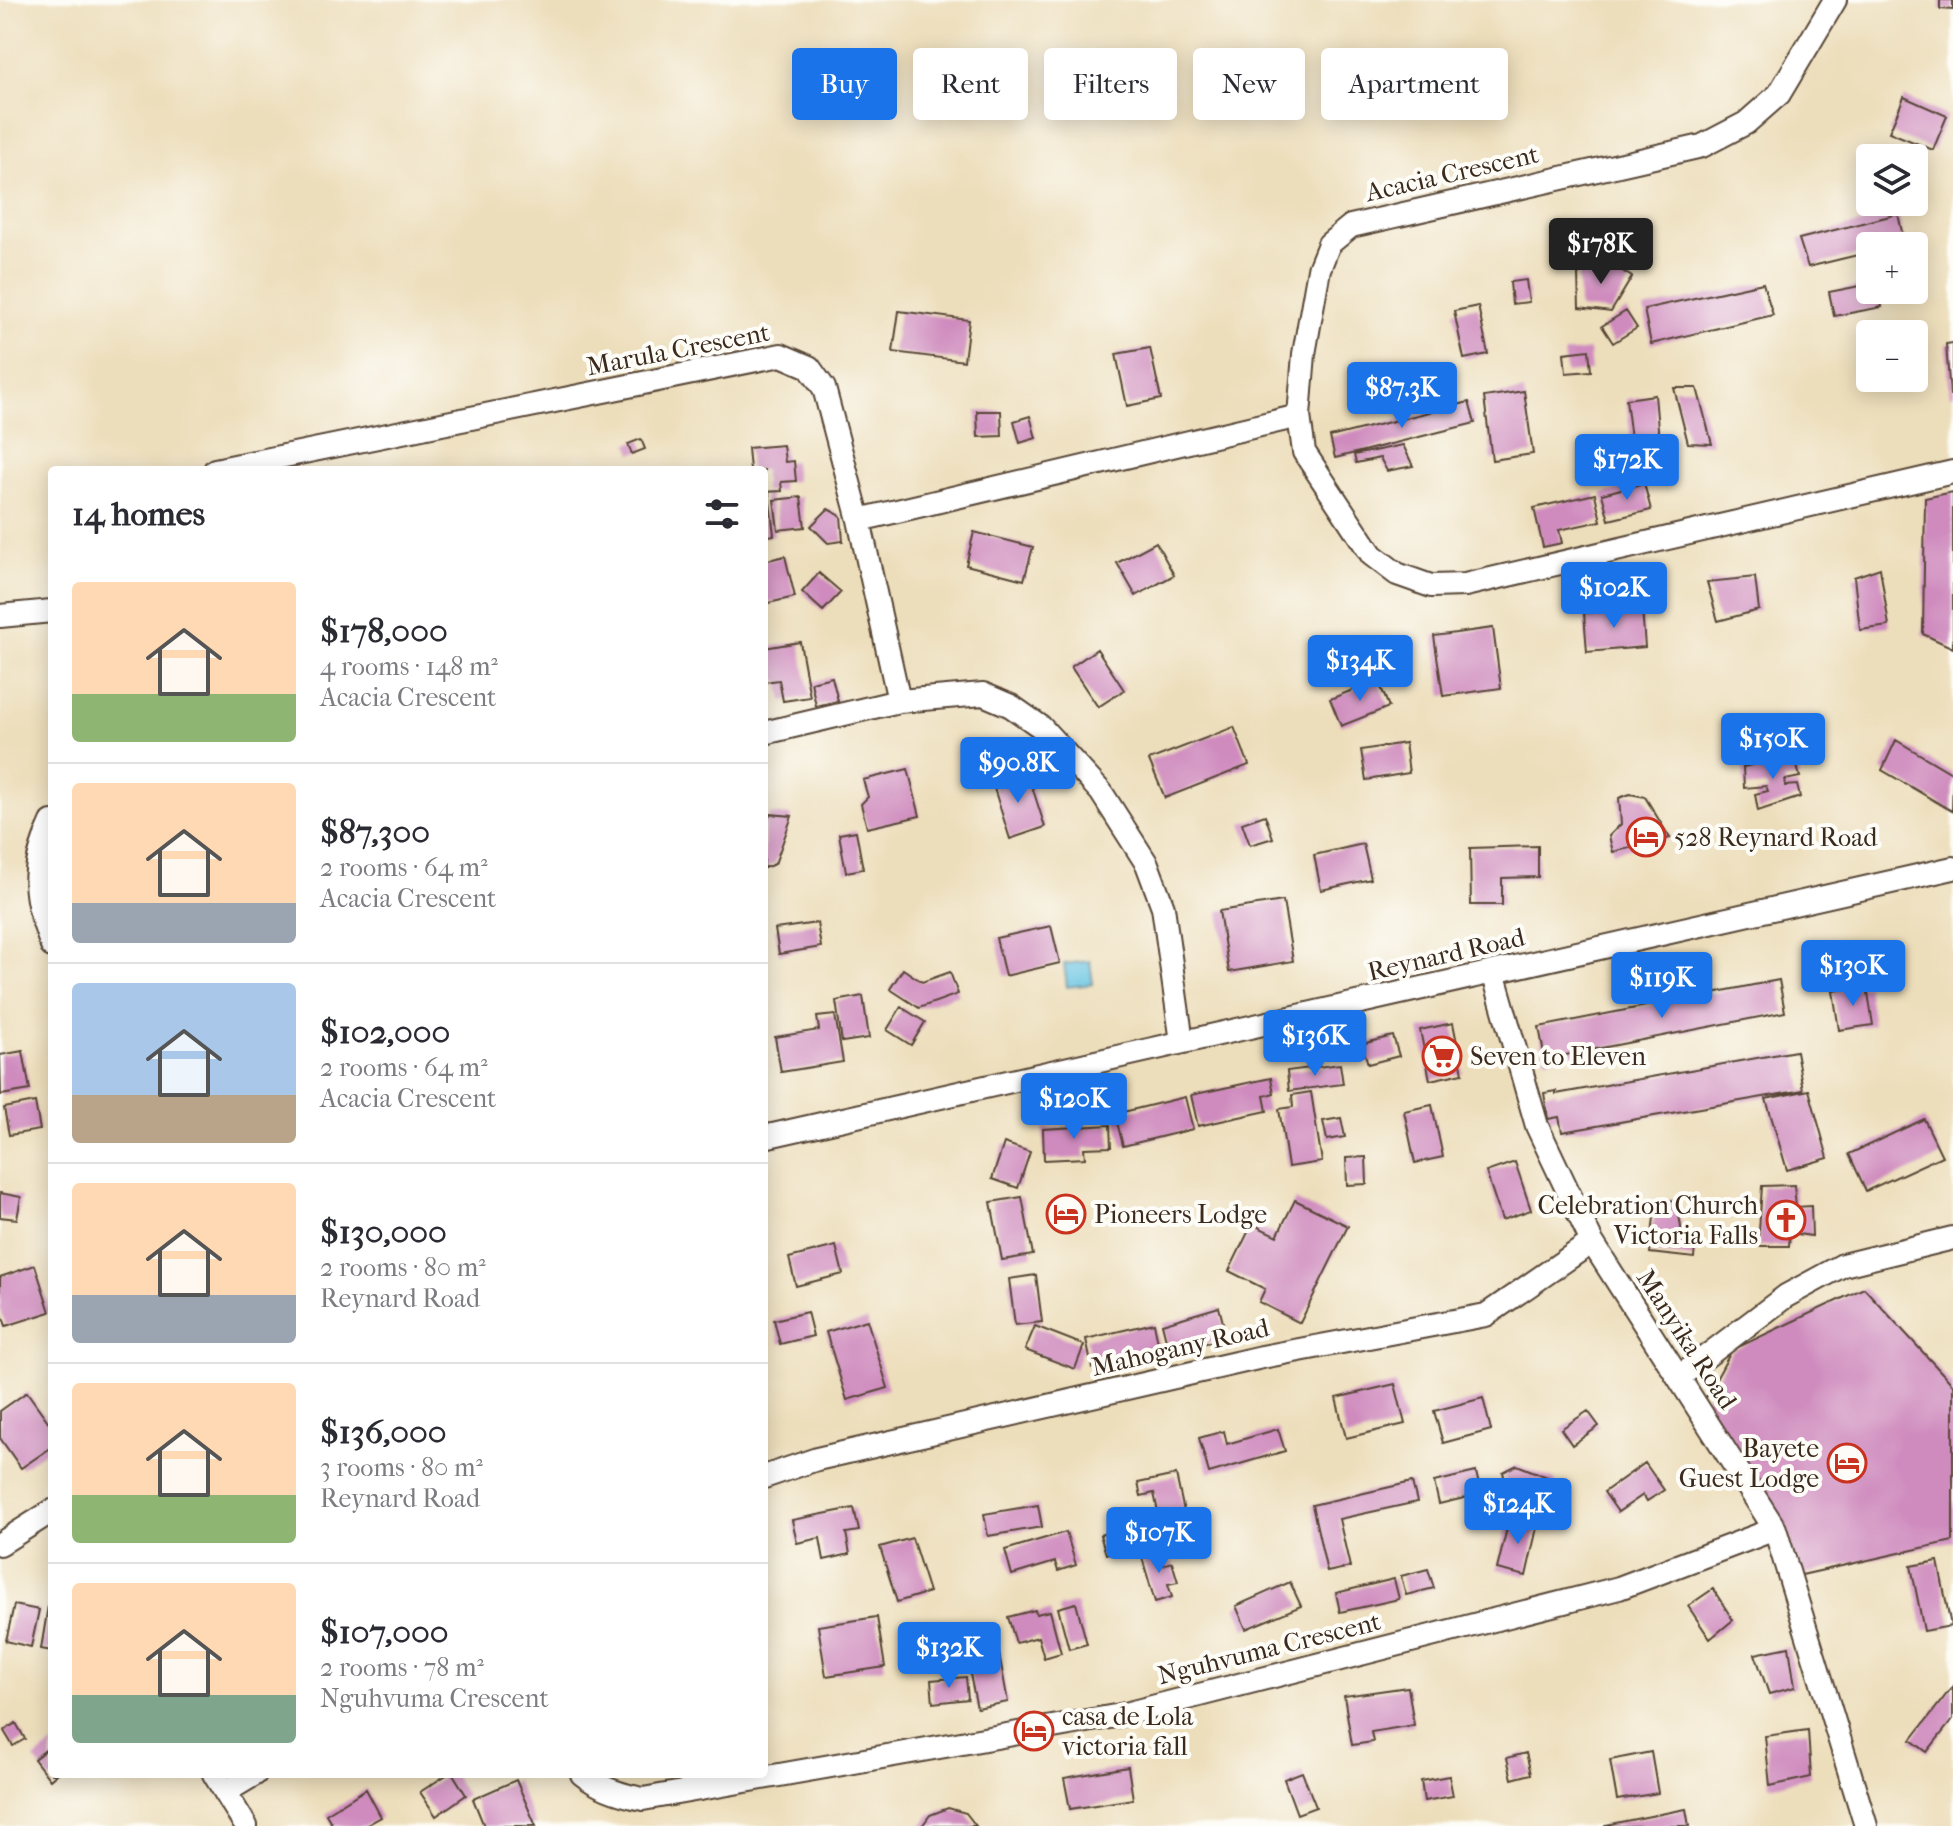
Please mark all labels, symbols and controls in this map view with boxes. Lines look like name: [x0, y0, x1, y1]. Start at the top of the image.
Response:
chip: Buy: [792, 48, 897, 120]
chip: Rent: [913, 48, 1028, 120]
chip: Filters: [1044, 48, 1177, 120]
chip: New: [1193, 48, 1305, 120]
chip: Apartment: [1321, 48, 1508, 120]
street label: Acacia Crescent: [1362, 138, 1542, 209]
map controls: [1856, 144, 1928, 392]
button: layers: [1856, 144, 1928, 216]
pin: $178K: [1545, 218, 1657, 286]
text: $178K: [1567, 228, 1635, 259]
button: +: [1856, 232, 1928, 304]
street label: Marula Crescent: [584, 316, 773, 382]
button: −: [1856, 320, 1928, 392]
pin: $87.3K: [1337, 362, 1467, 430]
text: $87.3K: [1365, 372, 1439, 403]
pin: $172K: [1571, 434, 1683, 502]
text: $172K: [1593, 444, 1661, 475]
icon: filters: [700, 492, 744, 536]
text: 14 homes: [72, 494, 205, 534]
pin: $102K: [1558, 562, 1670, 630]
text: $102K: [1579, 572, 1649, 603]
text: $178,000: [320, 611, 448, 651]
icon: home: [136, 614, 232, 710]
pin: $134K: [1304, 635, 1416, 703]
text: $134K: [1326, 645, 1394, 676]
text: 4 rooms · 148 m²: [320, 651, 498, 682]
text: Acacia Crescent: [320, 682, 496, 713]
pin: $150K: [1717, 713, 1829, 781]
text: $150K: [1739, 723, 1807, 754]
pin: $90.8K: [953, 737, 1083, 805]
text: $90.8K: [978, 747, 1058, 778]
text: $87,300: [320, 812, 430, 852]
icon: home: [136, 815, 232, 911]
hotel icon: 528 Reynard Road: [1625, 816, 1667, 858]
place label: 528 Reynard Road: [1674, 822, 1878, 853]
text: 2 rooms · 64 m²: [320, 852, 488, 883]
text: Acacia Crescent: [320, 883, 496, 914]
street label: Reynard Road: [1365, 921, 1528, 988]
pin: $130K: [1797, 940, 1909, 1008]
text: $130K: [1819, 950, 1887, 981]
pin: $119K: [1606, 952, 1718, 1020]
text: $119K: [1629, 962, 1695, 993]
pin: $136K: [1259, 1010, 1371, 1078]
text: $102,000: [320, 1012, 450, 1052]
icon: home: [136, 1015, 232, 1111]
text: $136K: [1281, 1020, 1349, 1051]
supermarket icon: Seven to Eleven: [1421, 1035, 1463, 1077]
place label: Seven to Eleven: [1470, 1041, 1646, 1072]
text: 2 rooms · 64 m²: [320, 1052, 488, 1083]
pin: $120K: [1018, 1073, 1130, 1141]
text: Acacia Crescent: [320, 1083, 496, 1114]
text: $120K: [1039, 1083, 1109, 1114]
place label: Celebration Church Victoria Falls: [1538, 1190, 1758, 1251]
hotel icon: Pioneers Lodge: [1045, 1193, 1087, 1235]
place label: Pioneers Lodge: [1094, 1199, 1267, 1230]
church icon: Celebration Church Victoria Falls: [1765, 1199, 1807, 1241]
text: $130,000: [320, 1212, 447, 1252]
icon: home: [136, 1215, 232, 1311]
text: 2 rooms · 80 m²: [320, 1252, 486, 1283]
street label: Manyika Road: [1630, 1264, 1744, 1416]
text: Reynard Road: [320, 1283, 480, 1314]
street label: Mahogany Road: [1088, 1312, 1273, 1383]
text: $136,000: [320, 1412, 447, 1452]
icon: home: [136, 1415, 232, 1511]
place label: Bayete Guest Lodge: [1679, 1433, 1819, 1494]
hotel icon: Bayete Guest Lodge: [1826, 1442, 1868, 1484]
text: 3 rooms · 80 m²: [320, 1452, 483, 1483]
pin: $124K: [1462, 1478, 1574, 1546]
text: Reynard Road: [320, 1483, 480, 1514]
text: $124K: [1482, 1488, 1554, 1519]
pin: $107K: [1103, 1507, 1215, 1575]
text: $107K: [1124, 1517, 1194, 1548]
street label: Nguhvuma Crescent: [1154, 1606, 1385, 1691]
text: $107,000: [320, 1612, 449, 1652]
icon: home: [136, 1615, 232, 1711]
pin: $132K: [893, 1622, 1005, 1690]
text: $132K: [916, 1632, 982, 1663]
text: 2 rooms · 78 m²: [320, 1652, 484, 1683]
text: Nguhvuma Crescent: [320, 1683, 549, 1714]
place label: casa de Lola victoria fall: [1062, 1701, 1194, 1762]
hotel icon: casa de Lola victoria fall: [1013, 1710, 1055, 1752]

